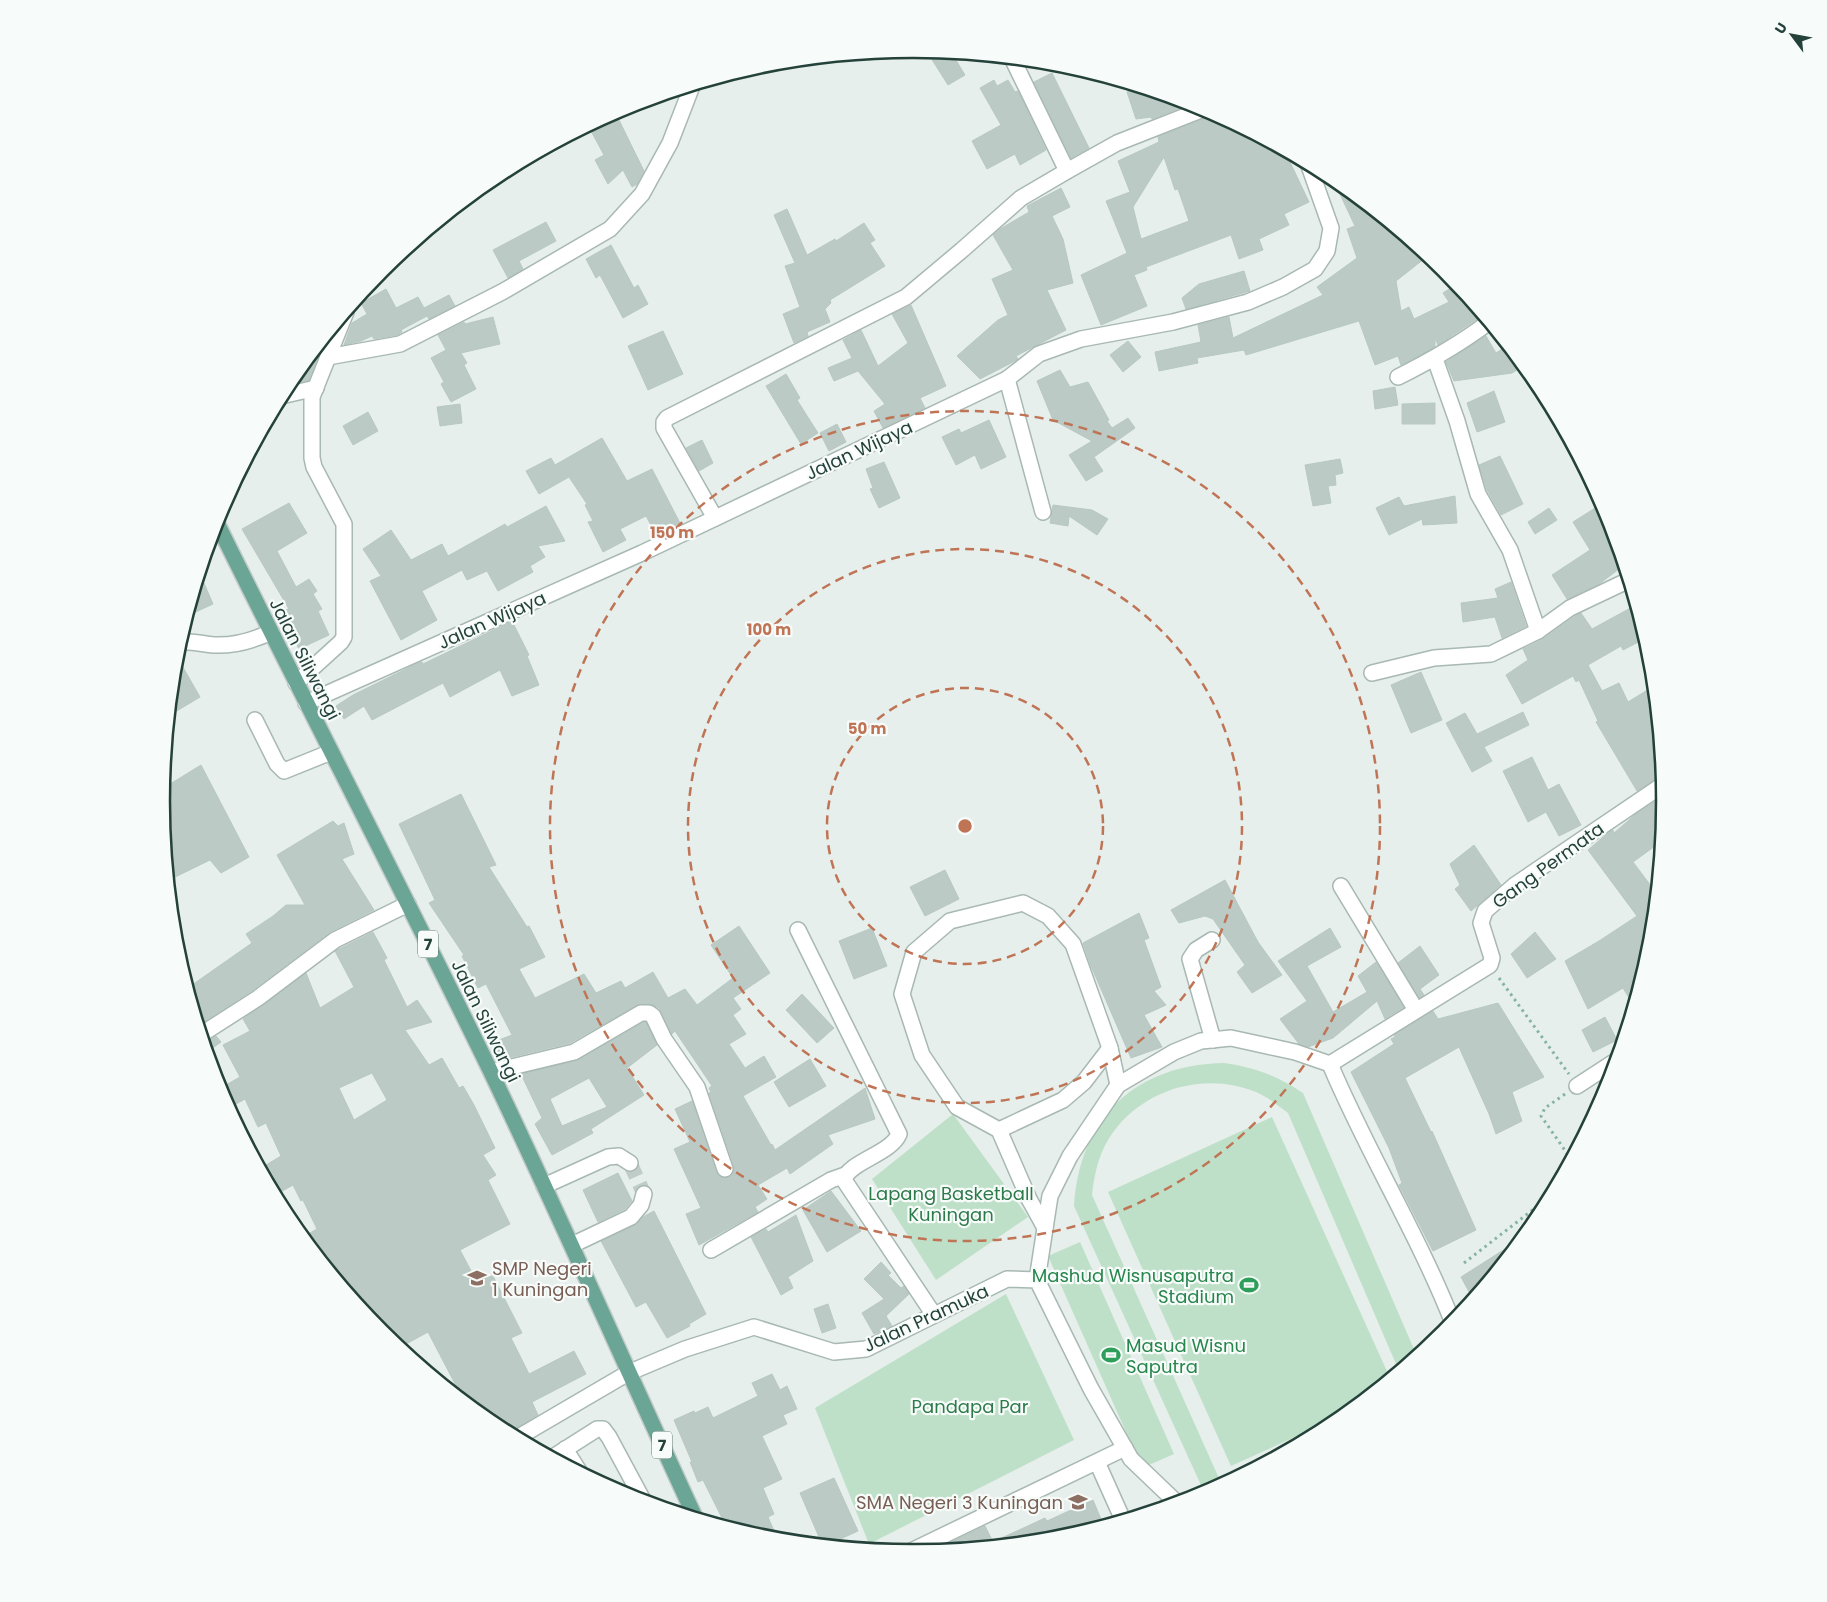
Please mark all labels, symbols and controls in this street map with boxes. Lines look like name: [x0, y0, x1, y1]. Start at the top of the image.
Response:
north arrow: [1767, 10, 1817, 60]
text: U: [1770, 19, 1792, 38]
street label: Jalan Wijaya: [801, 414, 917, 486]
text: 150 m: [650, 522, 694, 543]
street label: Jalan Wijaya: [434, 585, 550, 655]
street label: Jalan Siliwangi: [264, 594, 346, 724]
text: 100 m: [747, 619, 791, 640]
text: 50 m: [848, 718, 886, 739]
street label: Gang Permata: [1487, 816, 1609, 914]
centre of rings: [956, 817, 974, 835]
road number: 7: [418, 931, 438, 958]
street label: Jalan Siliwangi: [445, 956, 527, 1086]
park label: Lapang Basketball Kuningan: [868, 1181, 1034, 1227]
place label: SMP Negeri 1 Kuningan: [492, 1256, 592, 1302]
place label: Mashud Wisnusaputra Stadium: [1032, 1263, 1234, 1309]
school or university icon: SMP Negeri 1 Kuningan: [466, 1267, 488, 1289]
sports icon: Mashud Wisnusaputra Stadium: [1238, 1274, 1260, 1296]
street label: Jalan Pramuka: [859, 1278, 993, 1358]
place label: Masud Wisnu Saputra: [1126, 1333, 1246, 1379]
sports icon: Masud Wisnu Saputra: [1100, 1344, 1122, 1366]
park label: Pandapa Par: [912, 1394, 1029, 1419]
road number: 7: [652, 1432, 672, 1458]
place label: SMA Negeri 3 Kuningan: [856, 1490, 1063, 1515]
school or university icon: SMA Negeri 3 Kuningan: [1067, 1491, 1089, 1513]

